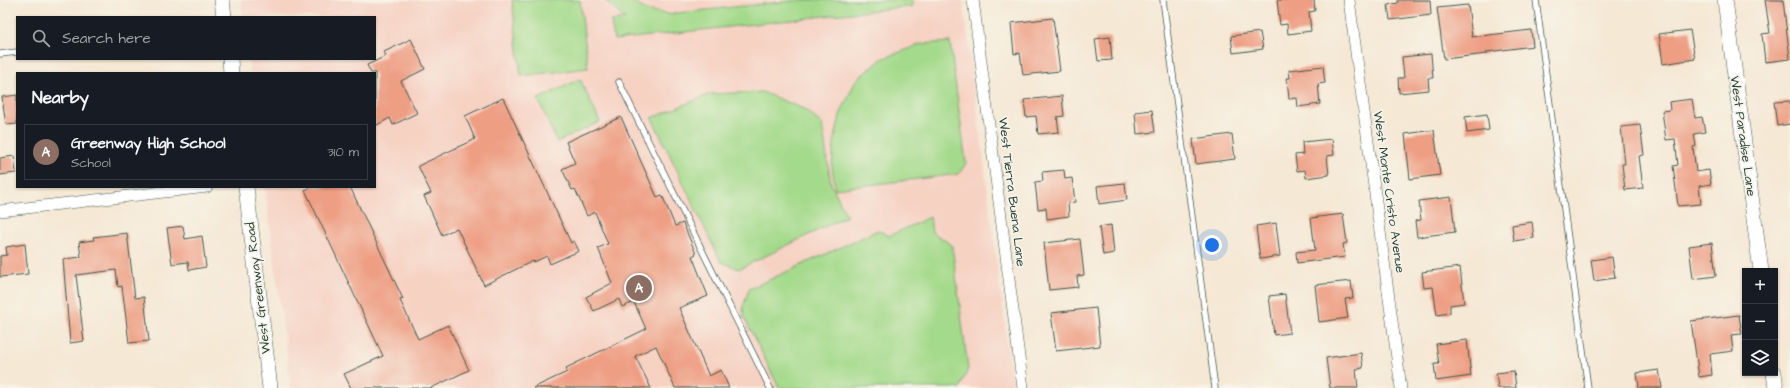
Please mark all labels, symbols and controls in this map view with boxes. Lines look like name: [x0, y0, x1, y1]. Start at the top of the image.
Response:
search box: [16, 16, 376, 60]
icon: search: [30, 27, 52, 49]
text: Search here: [62, 28, 151, 49]
street label: West Paradise Lane: [1726, 75, 1760, 197]
text: Nearby: [32, 86, 89, 110]
street label: West Monte Cristo Avenue: [1369, 110, 1409, 274]
street label: West Tierra Buena Lane: [994, 117, 1030, 267]
text: Greenway High School: [71, 133, 226, 154]
text: A: [42, 143, 50, 161]
text: 310 m: [327, 143, 359, 161]
text: School: [71, 154, 111, 172]
street label: West Greenway Road: [241, 221, 276, 355]
your location: [1202, 235, 1222, 255]
map controls: [1742, 268, 1778, 376]
button: +: [1742, 268, 1778, 304]
pin: A: [626, 273, 652, 303]
button: −: [1742, 304, 1778, 340]
button: layers: [1742, 340, 1778, 376]

